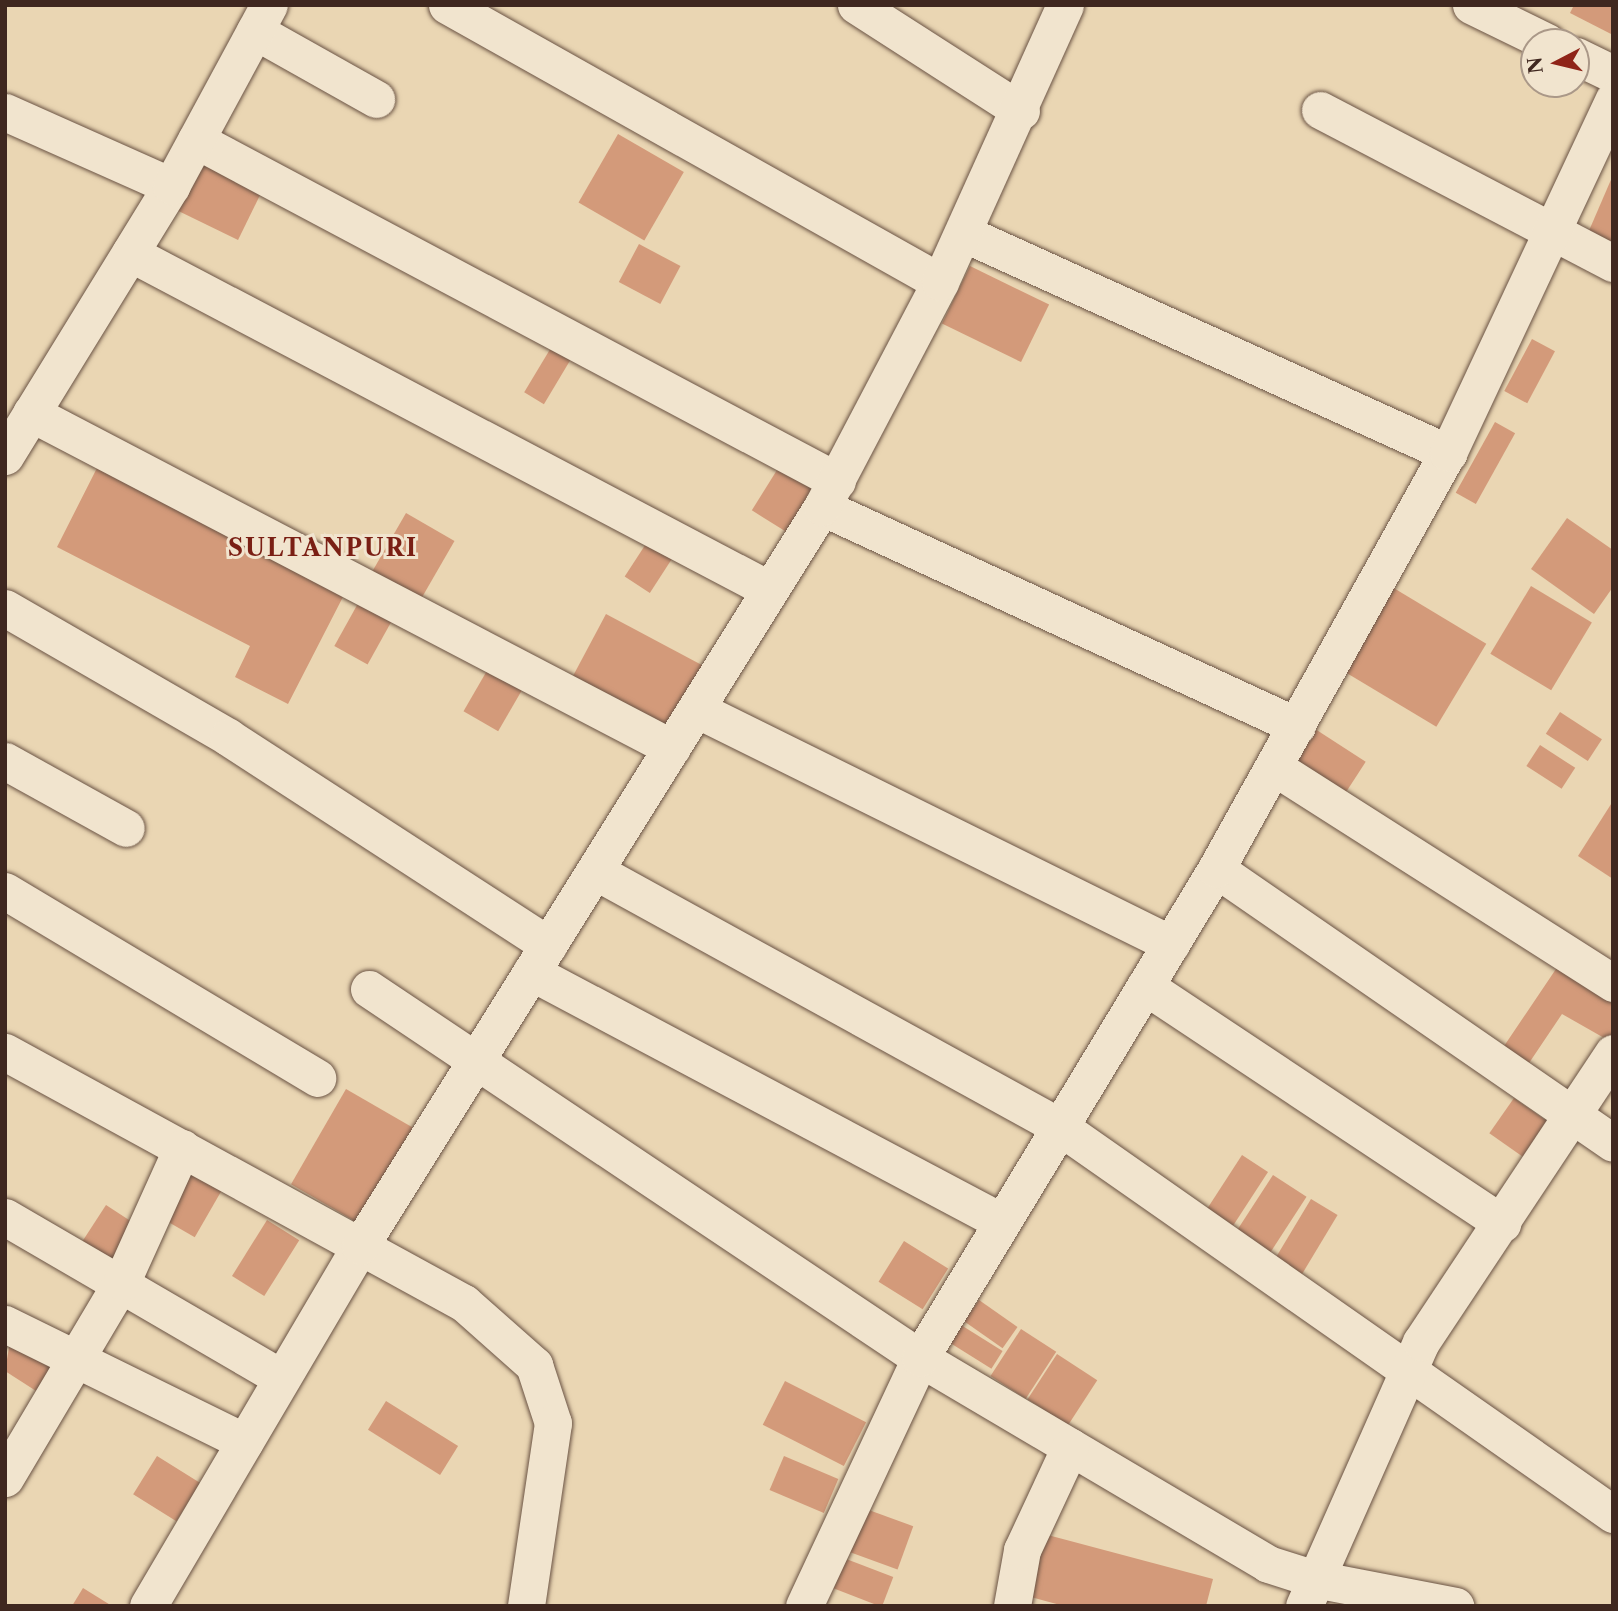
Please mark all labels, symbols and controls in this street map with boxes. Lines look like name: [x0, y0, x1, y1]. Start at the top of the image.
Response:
north arrow: [1520, 28, 1590, 98]
text: N: [1523, 56, 1548, 75]
district label: SULTANPURI: [229, 534, 417, 562]

